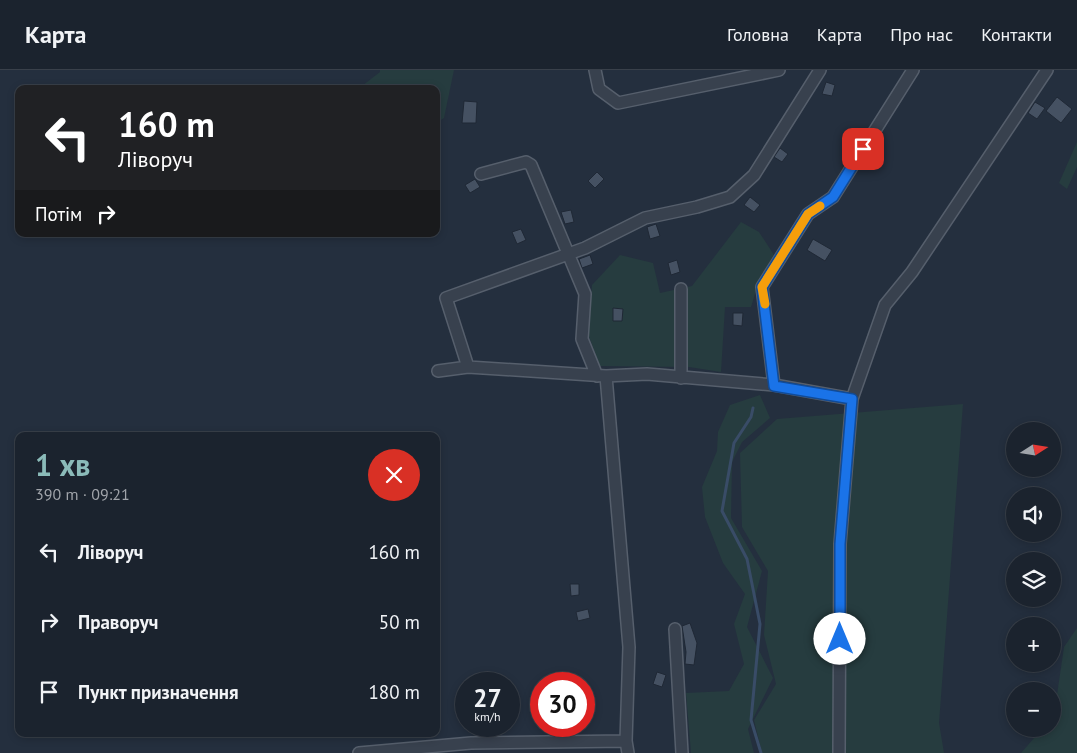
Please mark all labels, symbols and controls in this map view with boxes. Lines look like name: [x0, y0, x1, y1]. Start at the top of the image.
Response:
text: Карта: [25, 19, 87, 50]
text: Головна: [727, 23, 789, 46]
text: Карта: [817, 23, 862, 46]
text: Про нас: [890, 23, 953, 46]
text: Контакти: [981, 23, 1052, 46]
text: 160 m: [118, 101, 215, 147]
icon: left: [35, 105, 100, 170]
pin: [842, 128, 884, 170]
icon: arrive: [849, 135, 877, 163]
text: Ліворуч: [118, 145, 193, 173]
icon: right: [92, 200, 120, 228]
text: Потім: [35, 202, 82, 226]
north arrow: [1006, 422, 1061, 478]
map controls: [1006, 422, 1061, 737]
text: 1 хв: [35, 445, 91, 484]
button: close: [368, 449, 420, 501]
text: 390 m · 09:21: [35, 484, 130, 504]
button: sound: [1006, 487, 1061, 542]
icon: left: [35, 538, 63, 566]
text: Ліворуч: [78, 540, 143, 564]
text: 160 m: [368, 540, 420, 564]
button: layers: [1006, 552, 1061, 607]
icon: right: [35, 608, 63, 636]
text: Праворуч: [78, 610, 158, 634]
text: 50 m: [379, 610, 420, 634]
position arrow: [813, 612, 865, 664]
button: +: [1006, 617, 1061, 672]
speed limit sign: 30: [530, 672, 595, 737]
icon: arrive: [35, 678, 63, 706]
text: Пункт призначення: [78, 680, 239, 704]
text: 180 m: [368, 680, 420, 704]
text: 27: [473, 682, 502, 714]
button: −: [1006, 682, 1061, 737]
text: km/h: [474, 709, 501, 724]

